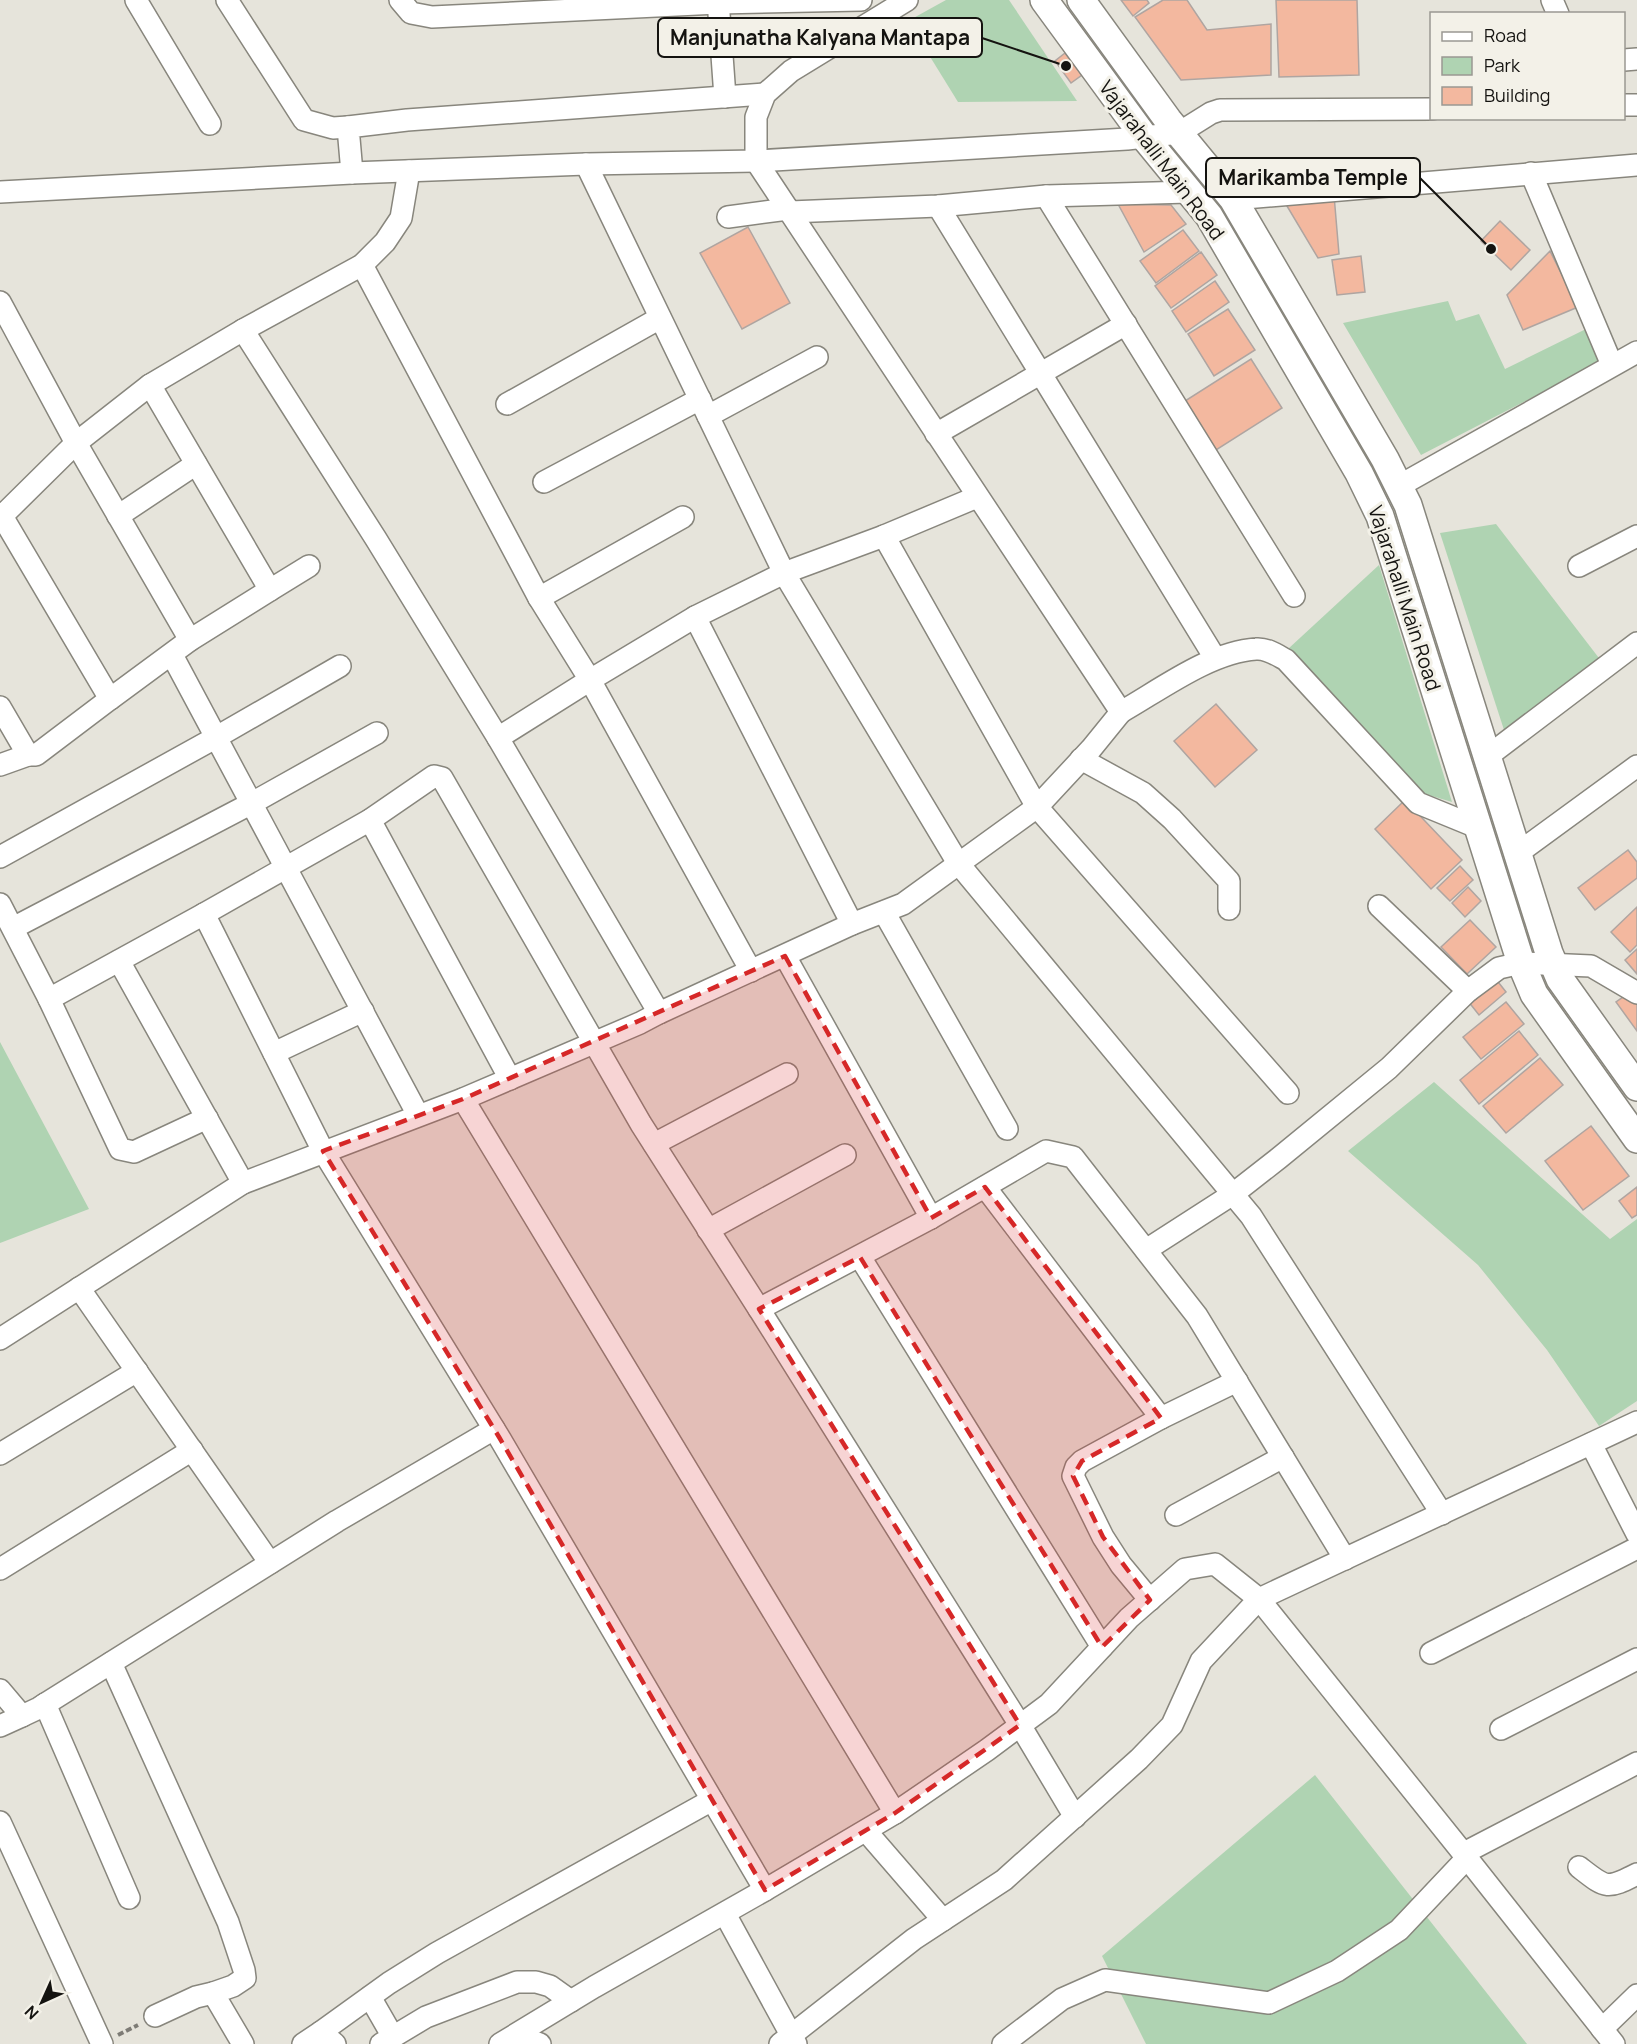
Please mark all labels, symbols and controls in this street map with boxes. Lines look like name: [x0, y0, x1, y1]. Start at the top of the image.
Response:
legend: [1430, 12, 1625, 120]
callout: Manjunatha Kalyana Mantapa: [658, 18, 982, 57]
text: Manjunatha Kalyana Mantapa: [670, 23, 970, 51]
text: Road: [1484, 23, 1527, 47]
text: Park: [1484, 53, 1521, 77]
street label: Vajarahalli Main Road: [1093, 75, 1231, 245]
text: Building: [1484, 83, 1550, 107]
callout: Marikamba Temple: [1206, 158, 1420, 197]
text: Marikamba Temple: [1218, 163, 1408, 191]
street label: Vajarahalli Main Road: [1362, 502, 1448, 694]
north arrow: [12, 1972, 72, 2032]
text: N: [20, 2001, 43, 2024]

